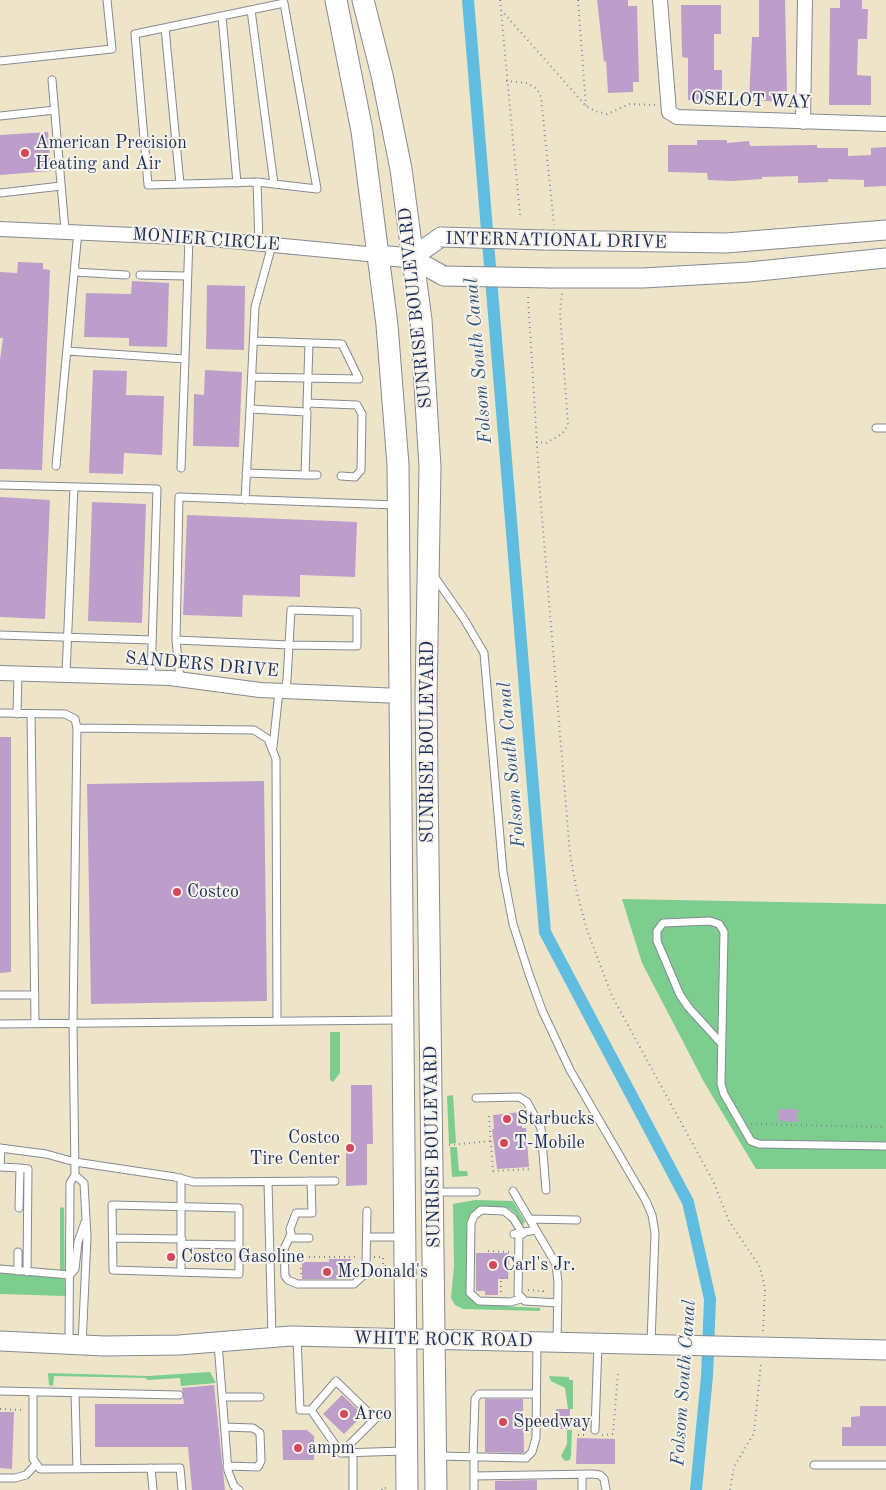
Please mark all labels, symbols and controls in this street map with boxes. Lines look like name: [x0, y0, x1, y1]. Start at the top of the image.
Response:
street label: OSELOT WAY: [691, 88, 811, 114]
place label: American Precision Heating and Air: [35, 132, 187, 174]
marker: American Precision Heating and Air: [19, 147, 31, 159]
street label: SUNRISE BOULEVARD: [395, 206, 437, 410]
street label: MONIER CIRCLE: [132, 224, 280, 256]
street label: INTERNATIONAL DRIVE: [445, 228, 667, 254]
water label: Folsom South Canal: [460, 277, 498, 445]
street label: SUNRISE BOULEVARD: [417, 641, 439, 843]
street label: SANDERS DRIVE: [124, 648, 280, 682]
water label: Folsom South Canal: [493, 681, 531, 849]
place label: Costco: [187, 881, 239, 903]
marker: Costco: [171, 886, 183, 898]
street label: SUNRISE BOULEVARD: [420, 1046, 446, 1248]
place label: Starbucks: [517, 1108, 595, 1130]
marker: Starbucks: [501, 1113, 513, 1125]
place label: Costco Tire Center: [250, 1127, 340, 1170]
place label: T-Mobile: [514, 1132, 585, 1154]
marker: T-Mobile: [498, 1137, 510, 1149]
marker: Costco Tire Center: [344, 1142, 356, 1154]
place label: Costco Gasoline: [181, 1246, 304, 1268]
marker: Costco Gasoline: [165, 1251, 177, 1263]
place label: Carl's Jr.: [503, 1254, 576, 1276]
marker: Carl's Jr.: [487, 1259, 499, 1271]
place label: McDonald's: [337, 1261, 428, 1283]
marker: McDonald's: [321, 1266, 333, 1278]
water label: Folsom South Canal: [667, 1299, 701, 1467]
street label: WHITE ROCK ROAD: [353, 1328, 533, 1352]
place label: Arco: [354, 1403, 392, 1425]
marker: Arco: [338, 1408, 350, 1420]
place label: Speedway: [513, 1411, 591, 1433]
marker: Speedway: [497, 1416, 509, 1428]
place label: ampm: [308, 1437, 355, 1459]
marker: ampm: [292, 1442, 304, 1454]

